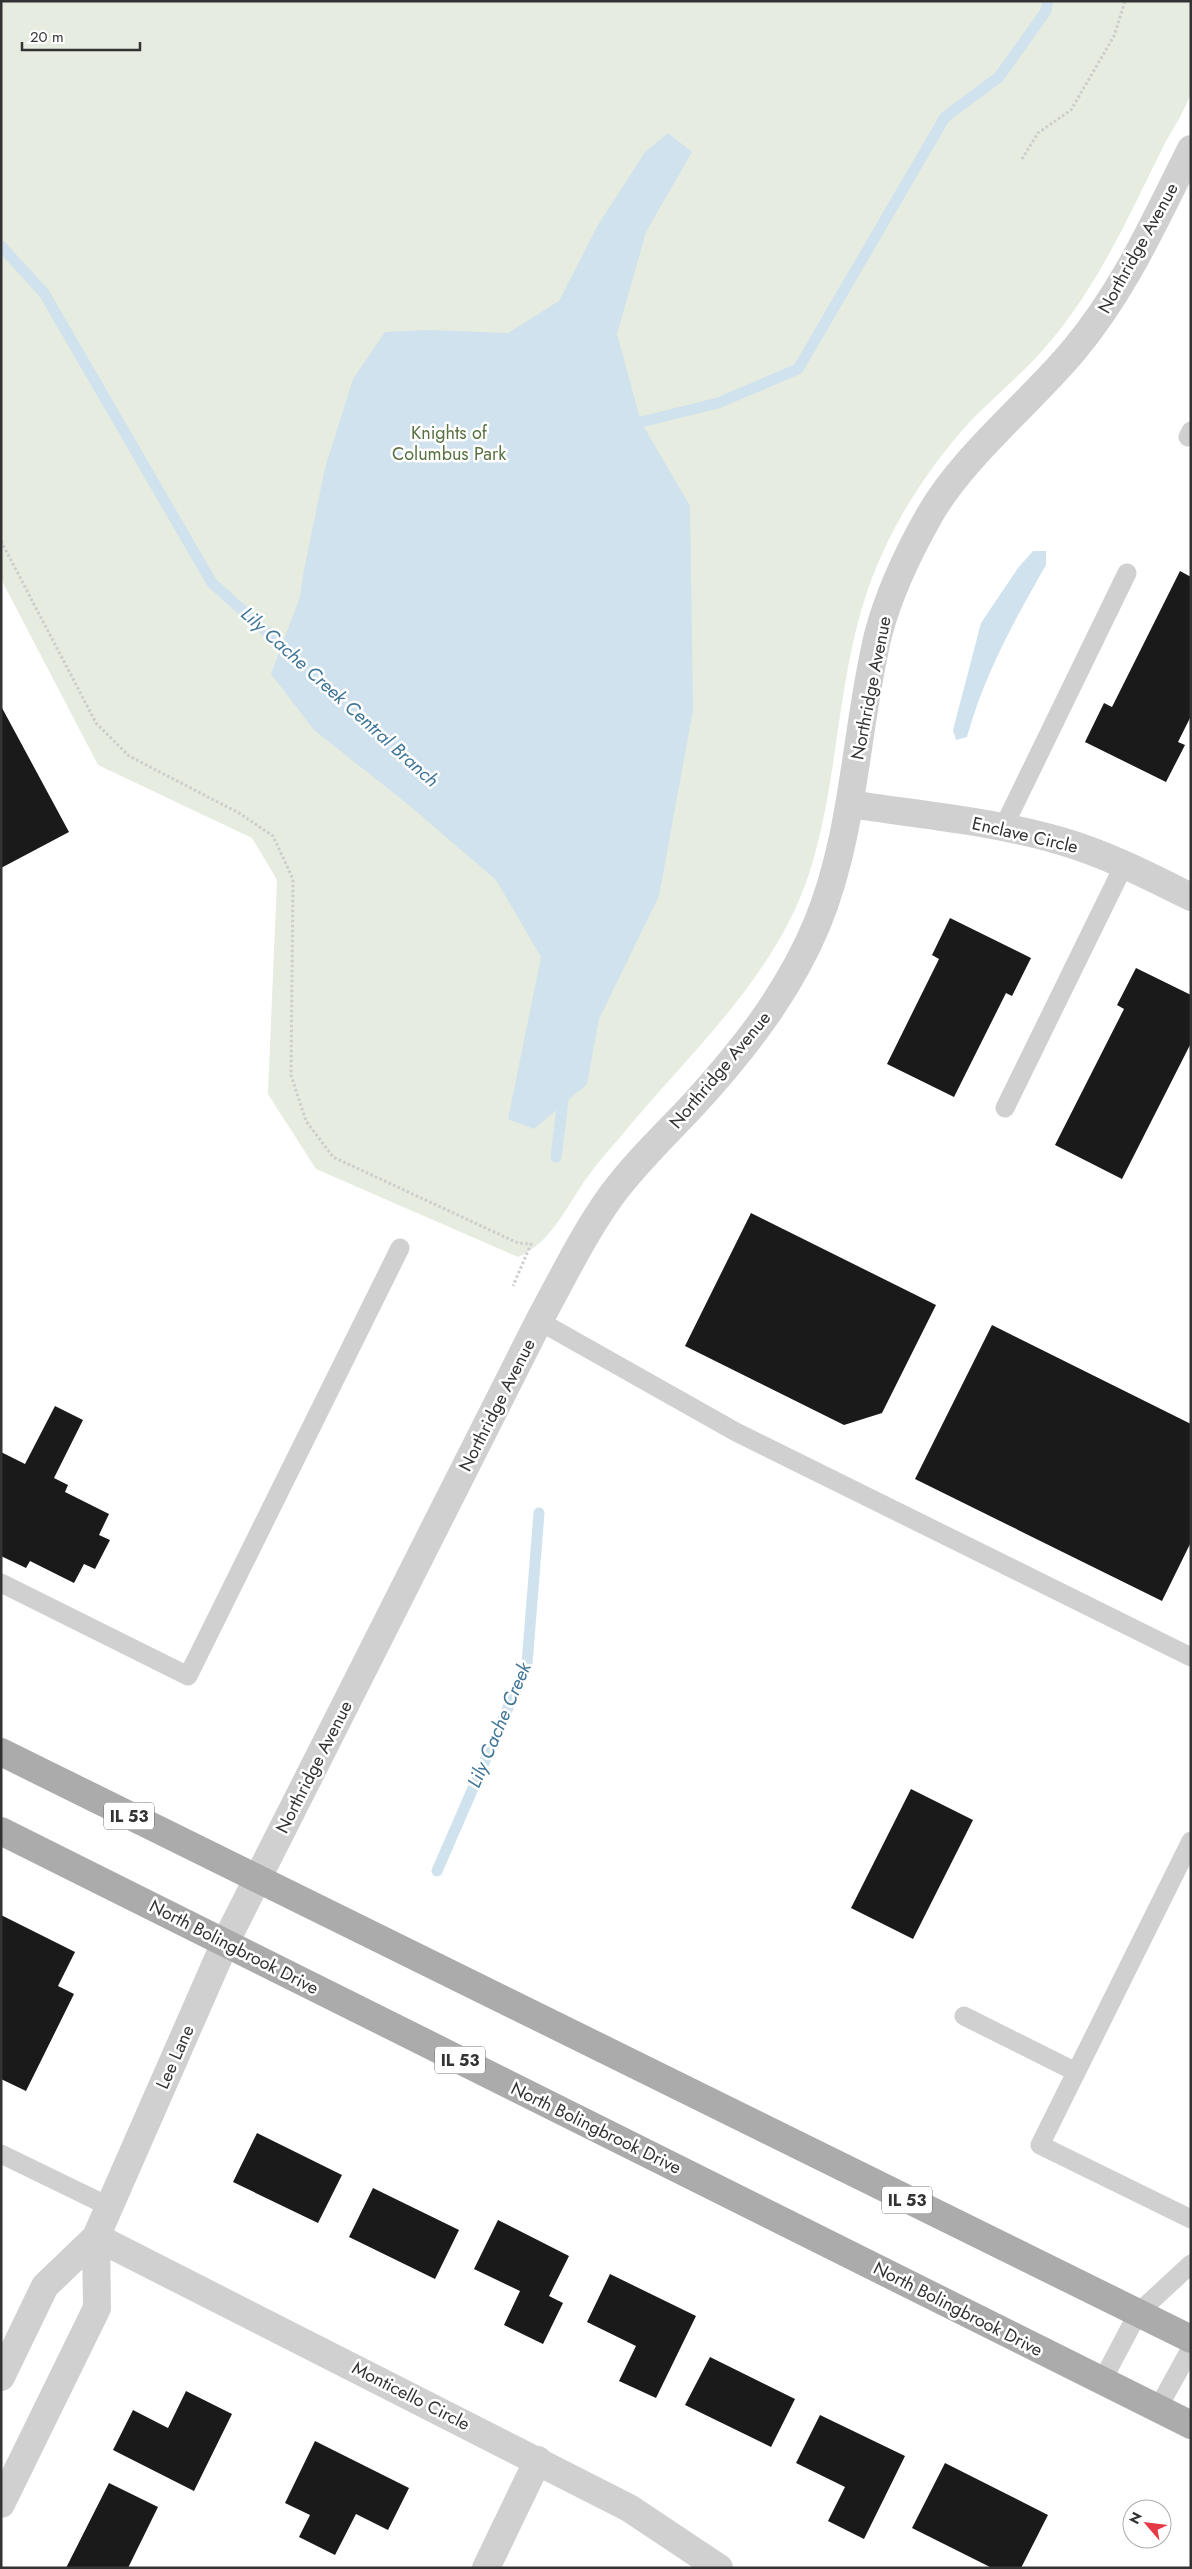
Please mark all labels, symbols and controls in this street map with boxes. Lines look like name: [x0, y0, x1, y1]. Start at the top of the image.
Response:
scale bar: [22, 20, 140, 52]
text: 20 m: [30, 26, 64, 48]
street label: Northridge Avenue: [1091, 178, 1185, 318]
park label: Knights of Columbus Park: [392, 420, 506, 467]
water label: Lily Cache Creek Central Branch: [235, 601, 445, 793]
street label: Northridge Avenue: [844, 614, 898, 762]
street label: Enclave Circle: [969, 810, 1081, 860]
street label: Northridge Avenue: [663, 1006, 777, 1134]
street label: Northridge Avenue: [452, 1334, 542, 1476]
water label: Lily Cache Creek: [460, 1657, 538, 1792]
street label: Northridge Avenue: [269, 1696, 359, 1838]
road number: IL 53: [104, 1802, 154, 1830]
street label: North Bolingbrook Drive: [145, 1893, 323, 2001]
street label: Lee Lane: [149, 2021, 201, 2093]
road number: IL 53: [435, 2046, 485, 2074]
street label: North Bolingbrook Drive: [506, 2075, 686, 2181]
road number: IL 53: [882, 2186, 932, 2214]
street label: North Bolingbrook Drive: [869, 2255, 1047, 2363]
street label: Monticello Circle: [348, 2355, 474, 2437]
north arrow: [1122, 2499, 1172, 2549]
text: N: [1124, 2508, 1147, 2528]

